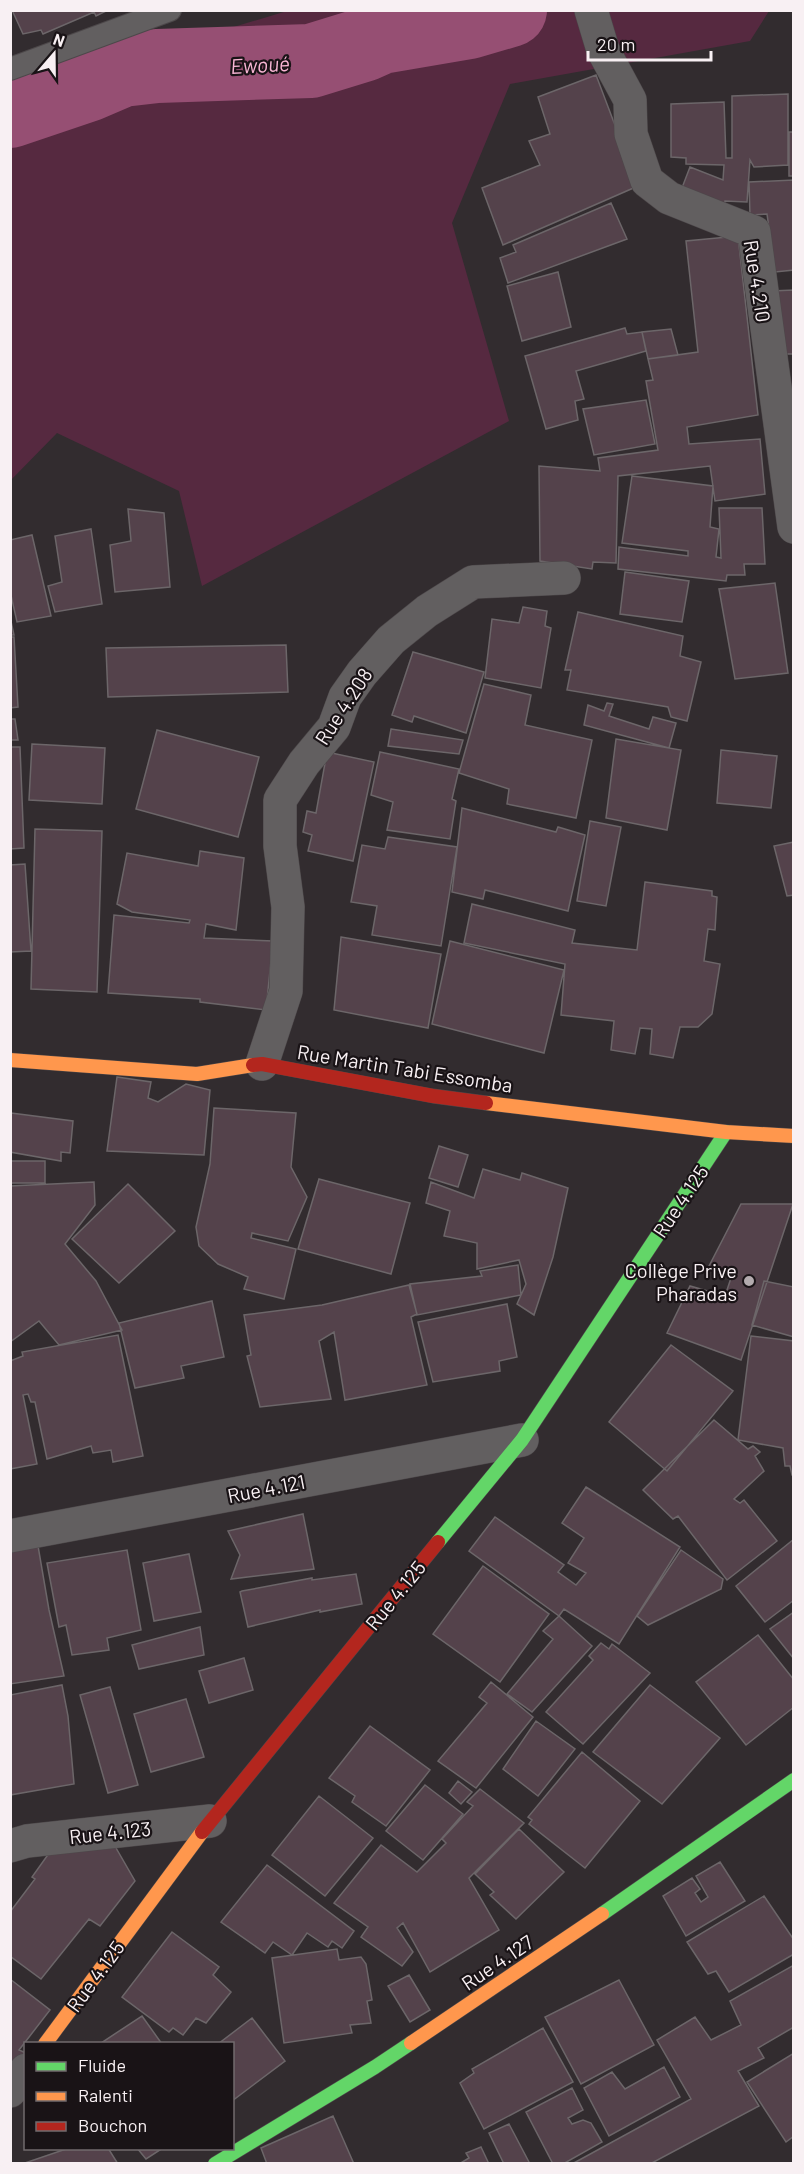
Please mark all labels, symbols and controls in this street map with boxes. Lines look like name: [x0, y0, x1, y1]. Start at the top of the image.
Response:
north arrow: [24, 24, 84, 84]
scale bar: [588, 24, 711, 62]
text: N: [51, 29, 68, 50]
text: 20 m: [597, 33, 635, 55]
water label: Ewoué: [230, 50, 290, 78]
street label: Rue 4.210: [740, 238, 776, 324]
street label: Rue 4.208: [309, 663, 377, 749]
street label: Rue Martin Tabi Essomba: [296, 1039, 514, 1097]
street label: Rue 4.125: [647, 1160, 713, 1242]
place label: Collège Prive Pharadas: [625, 1258, 737, 1305]
marker: Collège Prive Pharadas: [742, 1274, 756, 1288]
street label: Rue 4.121: [225, 1469, 307, 1507]
street label: Rue 4.125: [360, 1556, 430, 1634]
street label: Rue 4.123: [68, 1816, 152, 1848]
street label: Rue 4.127: [457, 1929, 538, 1995]
street label: Rue 4.125: [61, 1936, 129, 2016]
legend: [24, 2042, 234, 2150]
text: Fluide: [78, 2054, 126, 2076]
text: Ralenti: [78, 2084, 133, 2106]
text: Bouchon: [78, 2114, 147, 2136]

